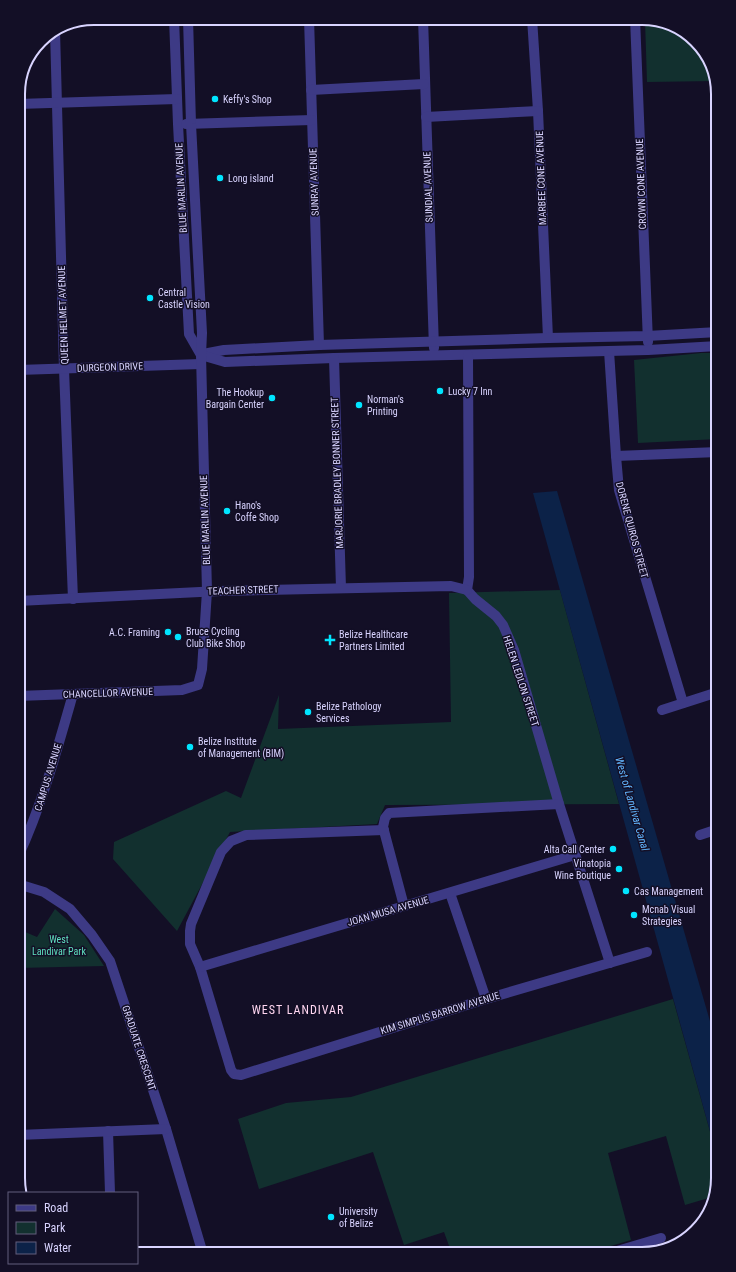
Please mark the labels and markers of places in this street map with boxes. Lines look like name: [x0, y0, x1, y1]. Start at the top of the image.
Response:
marker: Keffy's Shop: [210, 94, 220, 104]
place label: Keffy's Shop: [223, 94, 272, 105]
marker: Long island: [215, 173, 225, 183]
place label: Long island: [228, 173, 274, 184]
place label: Central Castle Vision: [158, 287, 210, 310]
marker: Central Castle Vision: [145, 293, 155, 303]
marker: Lucky 7 Inn: [435, 386, 445, 396]
place label: Lucky 7 Inn: [448, 386, 493, 397]
place label: The Hookup Bargain Center: [206, 387, 264, 410]
marker: The Hookup Bargain Center: [267, 393, 277, 403]
place label: Norman's Printing: [367, 394, 404, 417]
marker: Norman's Printing: [354, 400, 364, 410]
place label: Hano's Coffe Shop: [235, 500, 279, 523]
marker: Hano's Coffe Shop: [222, 506, 232, 516]
place label: Bruce Cycling Club Bike Shop: [186, 626, 245, 649]
place label: A.C. Framing: [109, 627, 160, 638]
marker: A.C. Framing: [163, 627, 173, 637]
place label: Belize Healthcare Partners Limited: [339, 629, 408, 652]
marker: Bruce Cycling Club Bike Shop: [173, 632, 183, 642]
marker: Belize Healthcare Partners Limited: [324, 634, 336, 646]
place label: Belize Pathology Services: [316, 701, 382, 724]
marker: Belize Pathology Services: [303, 707, 313, 717]
place label: Belize Institute of Management (BIM): [198, 736, 284, 760]
marker: Belize Institute of Management (BIM): [185, 742, 195, 752]
place label: Alta Call Center: [544, 844, 605, 855]
marker: Alta Call Center: [608, 844, 618, 854]
place label: Vinatopia Wine Boutique: [554, 858, 611, 881]
marker: Vinatopia Wine Boutique: [614, 864, 624, 874]
marker: Cas Management: [621, 886, 631, 896]
place label: Cas Management: [634, 886, 703, 897]
place label: Mcnab Visual Strategies: [642, 904, 695, 927]
marker: Mcnab Visual Strategies: [629, 910, 639, 920]
place label: University of Belize: [339, 1206, 378, 1229]
marker: University of Belize: [326, 1212, 336, 1222]

